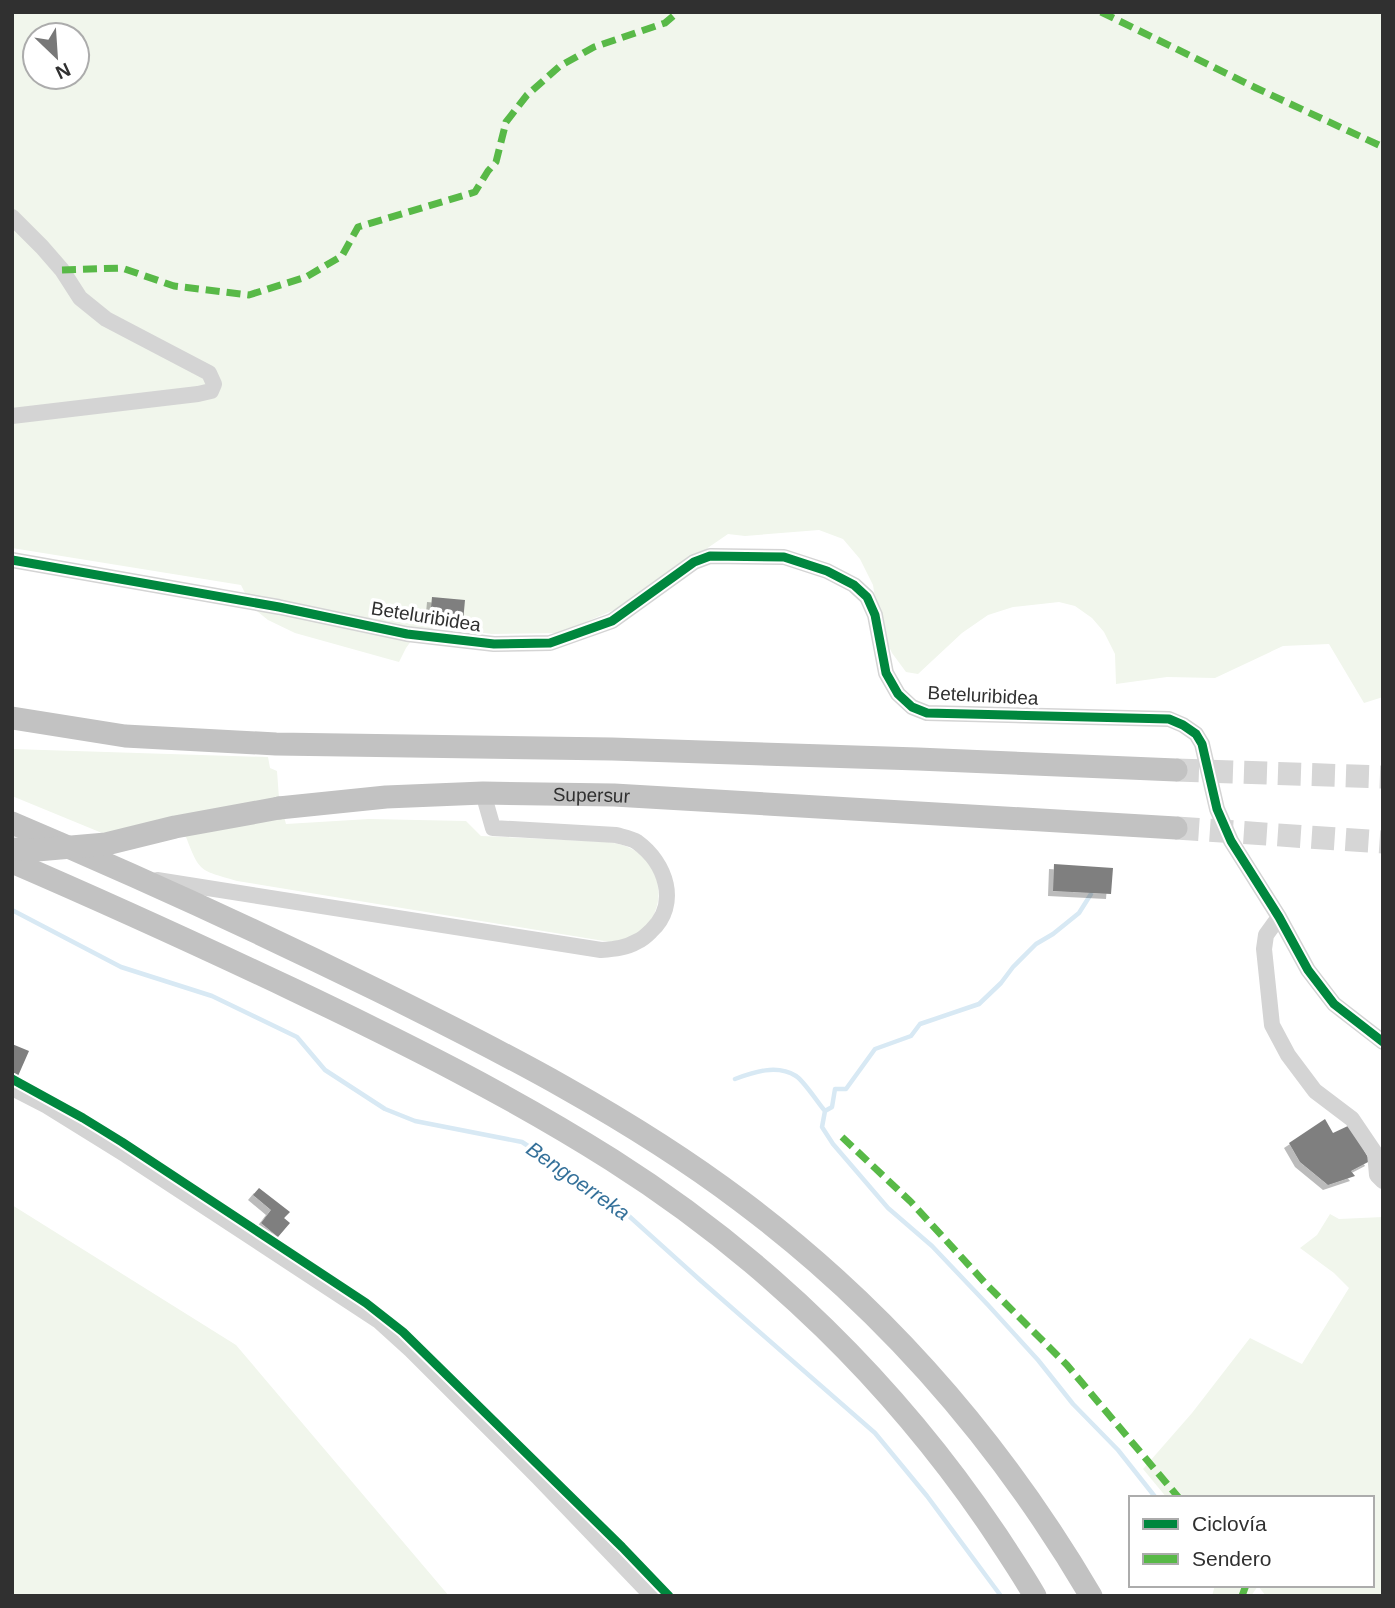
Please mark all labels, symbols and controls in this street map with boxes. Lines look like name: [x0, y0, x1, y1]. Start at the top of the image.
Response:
north arrow: [21, 21, 91, 91]
text: N: [52, 59, 74, 83]
street label: Beteluribidea: [370, 597, 483, 636]
street label: Beteluribidea: [927, 682, 1039, 709]
street label: Supersur: [553, 784, 631, 807]
water label: Bengoerreka: [522, 1137, 634, 1224]
legend: [1129, 1496, 1374, 1587]
text: Ciclovía: [1192, 1512, 1267, 1535]
text: Sendero: [1192, 1547, 1271, 1570]

